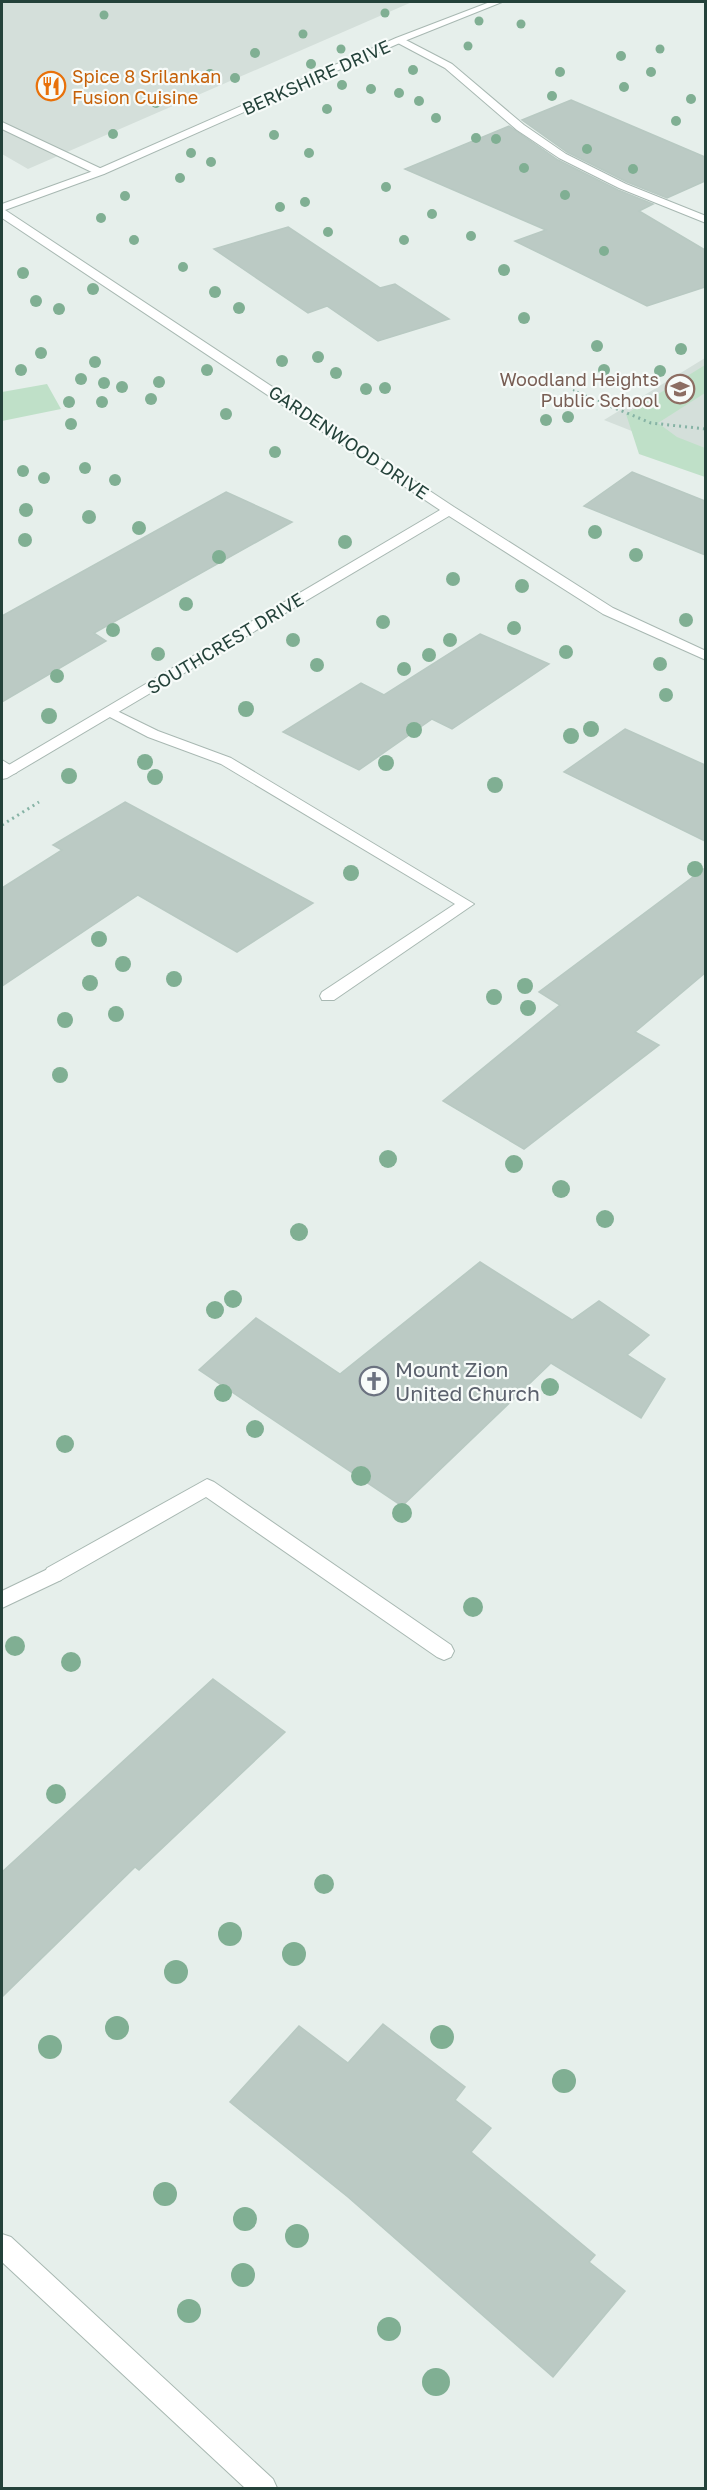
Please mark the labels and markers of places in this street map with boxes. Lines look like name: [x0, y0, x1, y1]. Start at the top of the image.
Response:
place label: Spice 8 Srilankan Fusion Cuisine: [72, 65, 221, 108]
restaurant icon: Spice 8 Srilankan Fusion Cuisine: [35, 70, 67, 102]
place label: Woodland Heights Public School: [500, 368, 659, 411]
school or university icon: Woodland Heights Public School: [664, 373, 696, 405]
place label: Mount Zion United Church: [395, 1356, 540, 1406]
church icon: Mount Zion United Church: [358, 1365, 390, 1397]

